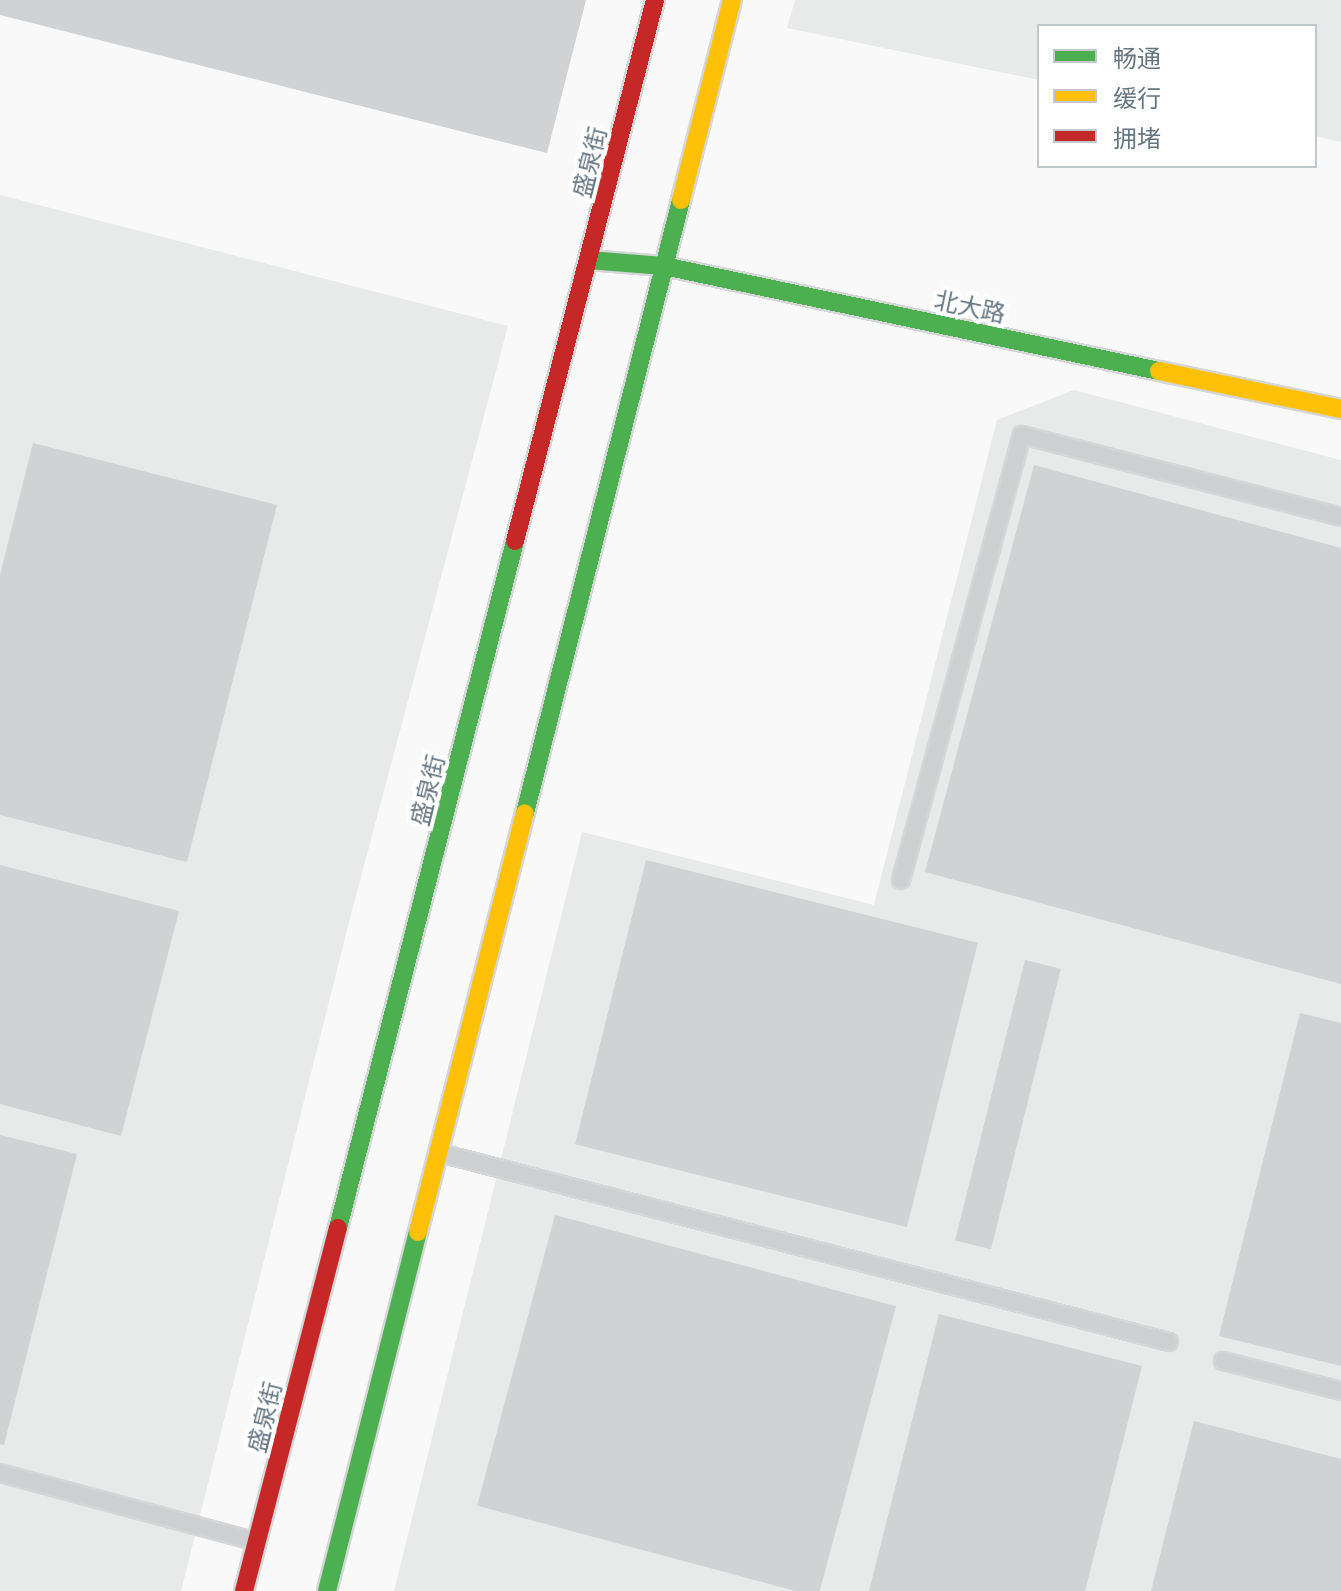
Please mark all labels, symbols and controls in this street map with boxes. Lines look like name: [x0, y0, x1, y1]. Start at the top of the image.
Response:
legend: [1037, 24, 1317, 168]
text: 畅通: [1113, 43, 1161, 72]
text: 缓行: [1113, 83, 1161, 112]
text: 拥堵: [1113, 123, 1161, 152]
street label: 盛泉街: [566, 124, 612, 200]
street label: 北大路: [932, 284, 1008, 328]
street label: 盛泉街: [404, 752, 450, 828]
street label: 盛泉街: [241, 1379, 287, 1455]

